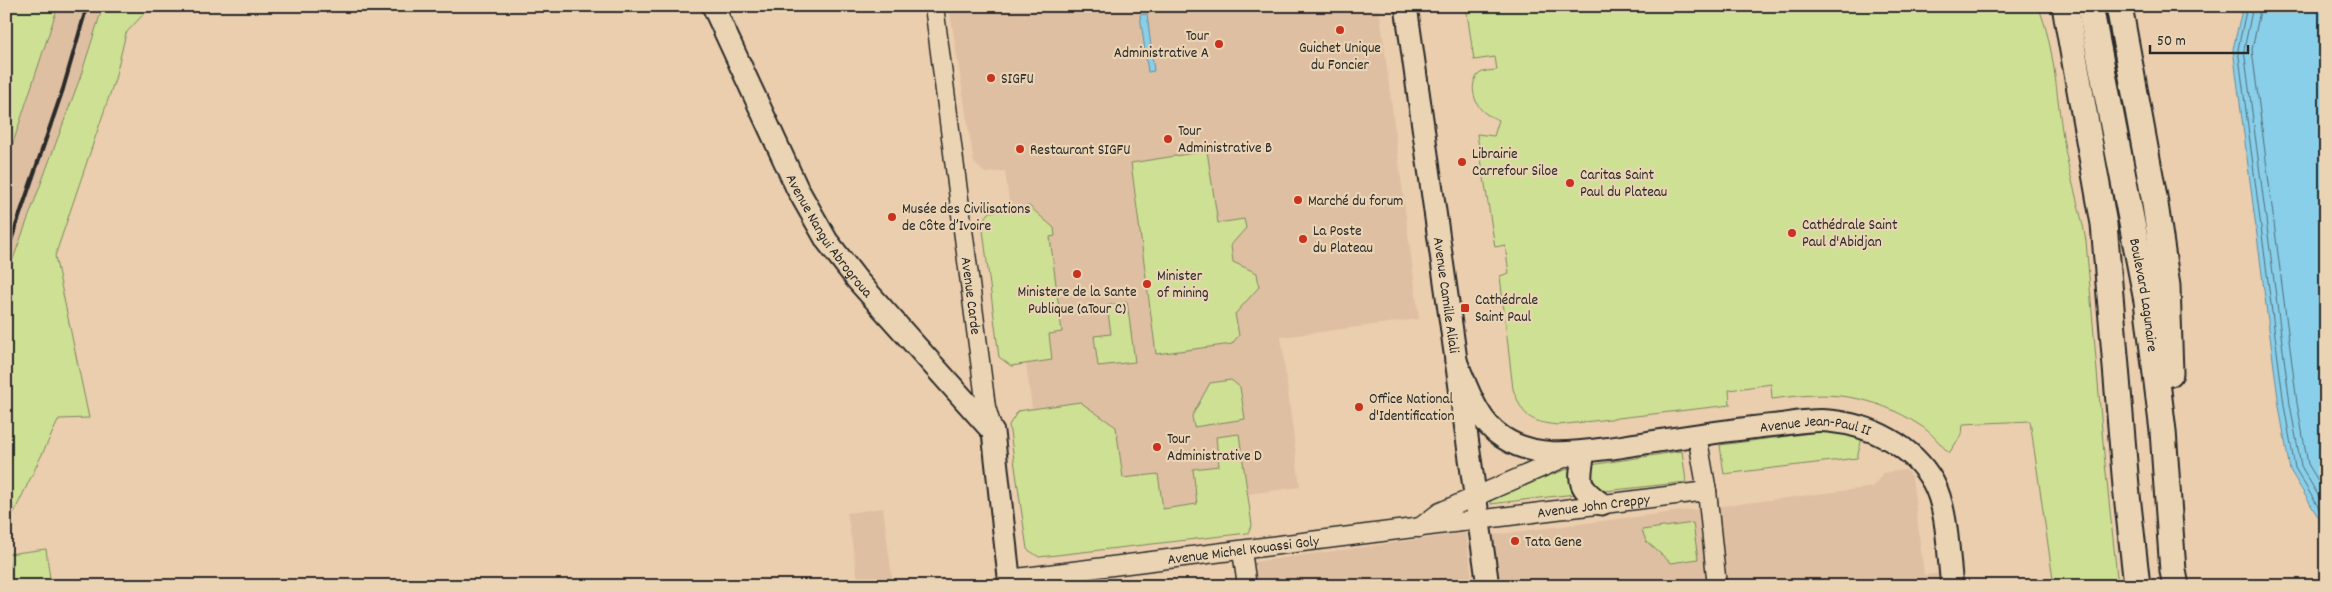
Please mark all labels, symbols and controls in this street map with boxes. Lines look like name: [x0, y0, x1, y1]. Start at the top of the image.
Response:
scale bar: [2150, 22, 2247, 54]
marker: Guichet Unique du Foncier: [1334, 24, 1346, 36]
place label: Tour Administrative A: [1114, 26, 1209, 65]
text: 50 m: [2157, 31, 2186, 53]
marker: Tour Administrative A: [1213, 38, 1225, 50]
place label: Guichet Unique du Foncier: [1299, 38, 1381, 77]
place label: SIGFU: [1001, 69, 1034, 91]
marker: SIGFU: [985, 72, 997, 84]
place label: Tour Administrative B: [1178, 121, 1272, 160]
marker: Tour Administrative B: [1162, 133, 1174, 145]
place label: Restaurant SIGFU: [1030, 140, 1131, 162]
marker: Restaurant SIGFU: [1014, 143, 1026, 155]
place label: Librairie Carrefour Siloe: [1472, 144, 1558, 183]
marker: Librairie Carrefour Siloe: [1456, 156, 1468, 168]
place label: Caritas Saint Paul du Plateau: [1580, 165, 1667, 204]
street label: Avenue Nangui Abrogroua: [779, 171, 878, 304]
marker: Caritas Saint Paul du Plateau: [1564, 177, 1576, 189]
place label: Marché du forum: [1308, 191, 1403, 213]
marker: Marché du forum: [1292, 194, 1304, 206]
place label: Musée des Civilisations de Côte d’Ivoire: [902, 199, 1030, 238]
marker: Musée des Civilisations de Côte d’Ivoire: [886, 211, 898, 223]
place label: Cathédrale Saint Paul d'Abidjan: [1802, 215, 1898, 254]
place label: La Poste du Plateau: [1313, 221, 1373, 260]
marker: Cathédrale Saint Paul d'Abidjan: [1786, 227, 1798, 239]
marker: La Poste du Plateau: [1297, 233, 1309, 245]
street label: Avenue Camille Aliali: [1426, 236, 1464, 355]
street label: Boulevard Lagunaire: [2122, 236, 2162, 354]
street label: Avenue Carde: [954, 256, 986, 336]
place label: Minister of mining: [1157, 266, 1209, 305]
marker: Ministere de la Sante Publique (aTour C): [1071, 268, 1083, 280]
marker: Minister of mining: [1141, 278, 1153, 290]
place label: Ministere de la Sante Publique (aTour C): [1017, 282, 1137, 321]
place label: Cathédrale Saint Paul: [1475, 290, 1539, 329]
marker: Cathédrale Saint Paul: [1459, 302, 1471, 314]
place label: Office National d'Identification: [1369, 389, 1454, 428]
marker: Office National d'Identification: [1353, 401, 1365, 413]
street label: Avenue Jean-Paul II: [1759, 411, 1874, 443]
place label: Tour Administrative D: [1167, 429, 1262, 468]
marker: Tour Administrative D: [1151, 441, 1163, 453]
street label: Avenue John Creppy: [1536, 489, 1652, 525]
street label: Avenue Michel Kouassi Goly: [1166, 531, 1321, 572]
place label: Tata Gene: [1525, 532, 1582, 554]
marker: Tata Gene: [1509, 535, 1521, 547]

